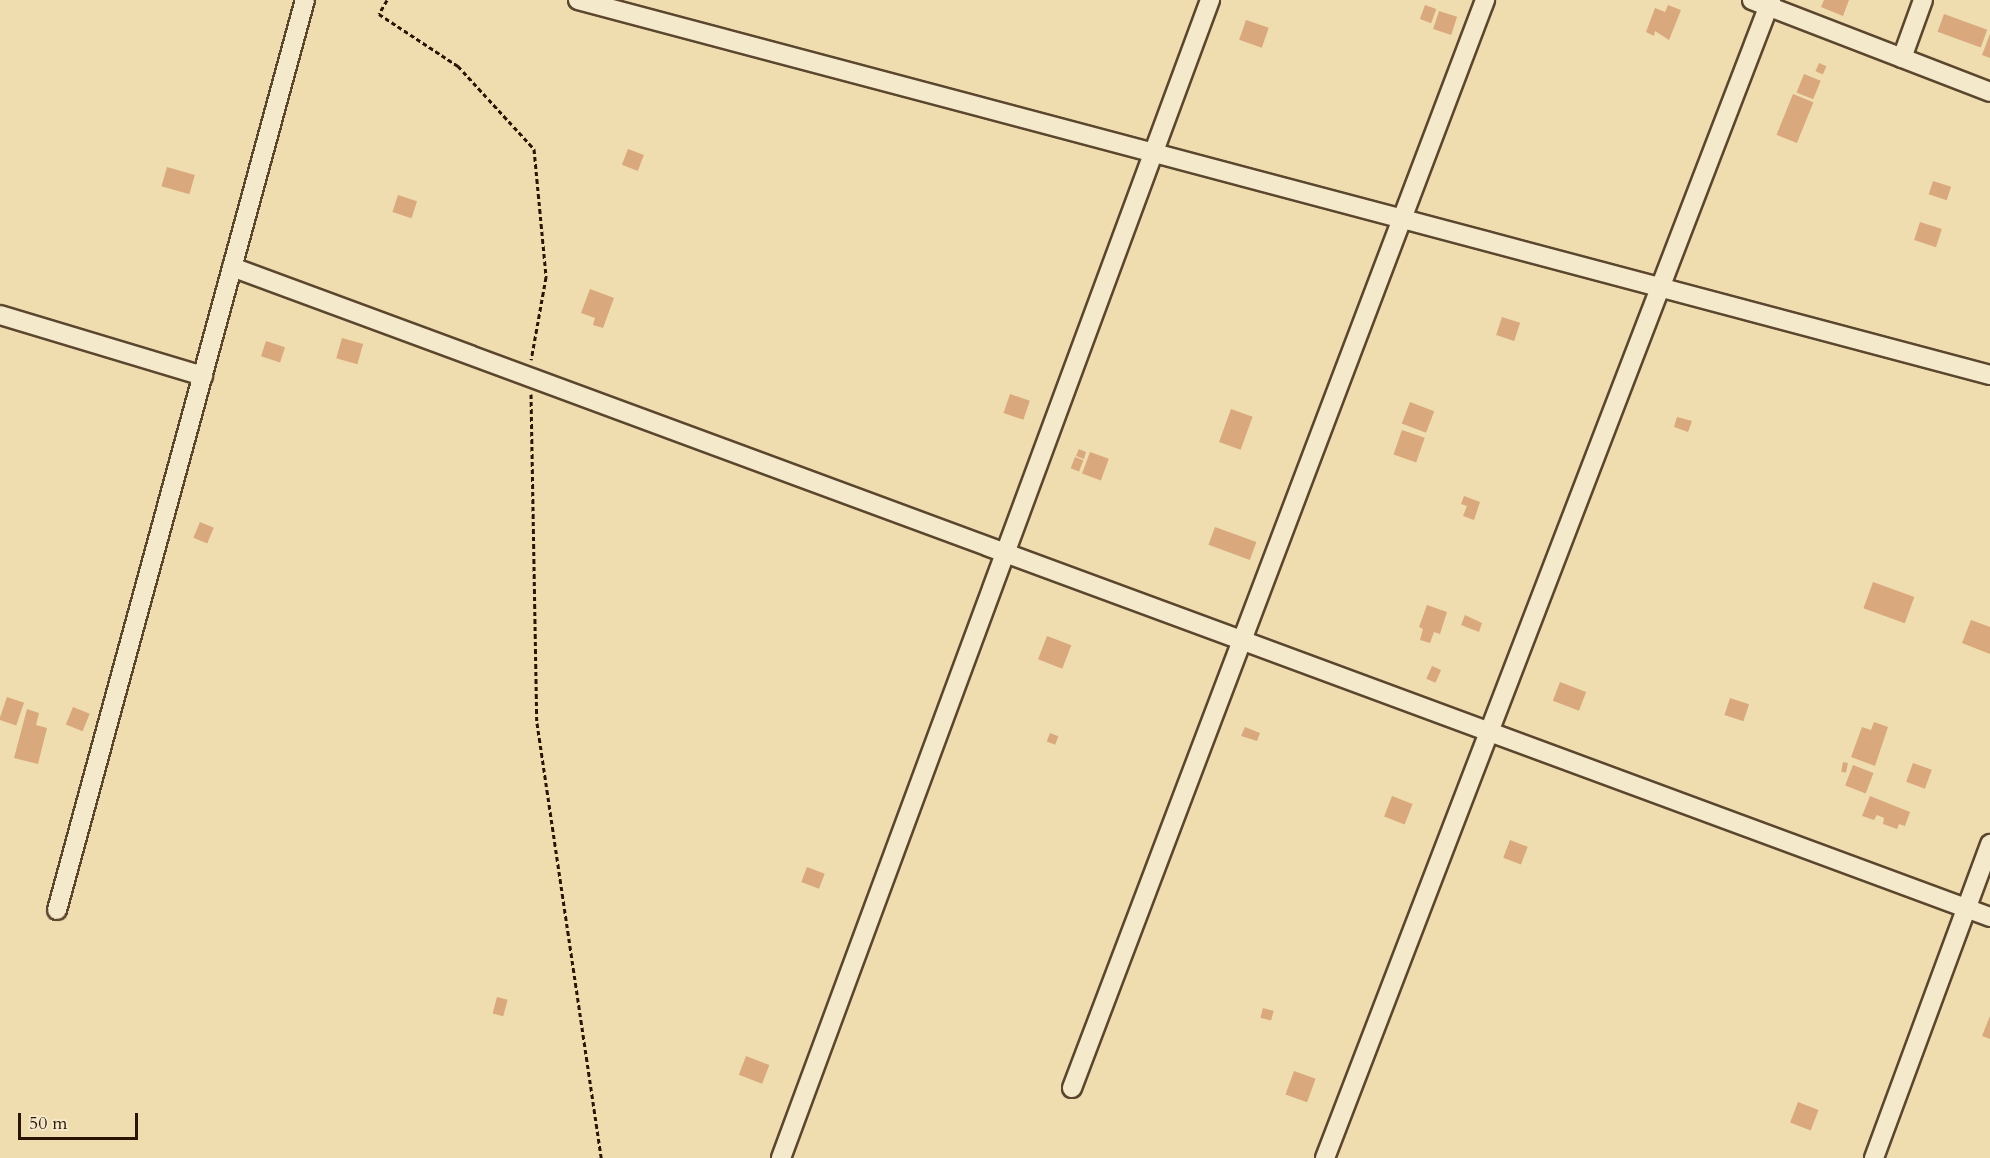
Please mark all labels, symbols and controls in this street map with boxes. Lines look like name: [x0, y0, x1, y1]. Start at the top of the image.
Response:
scale bar: [21, 1101, 141, 1139]
text: 50 m: [29, 1111, 68, 1136]

